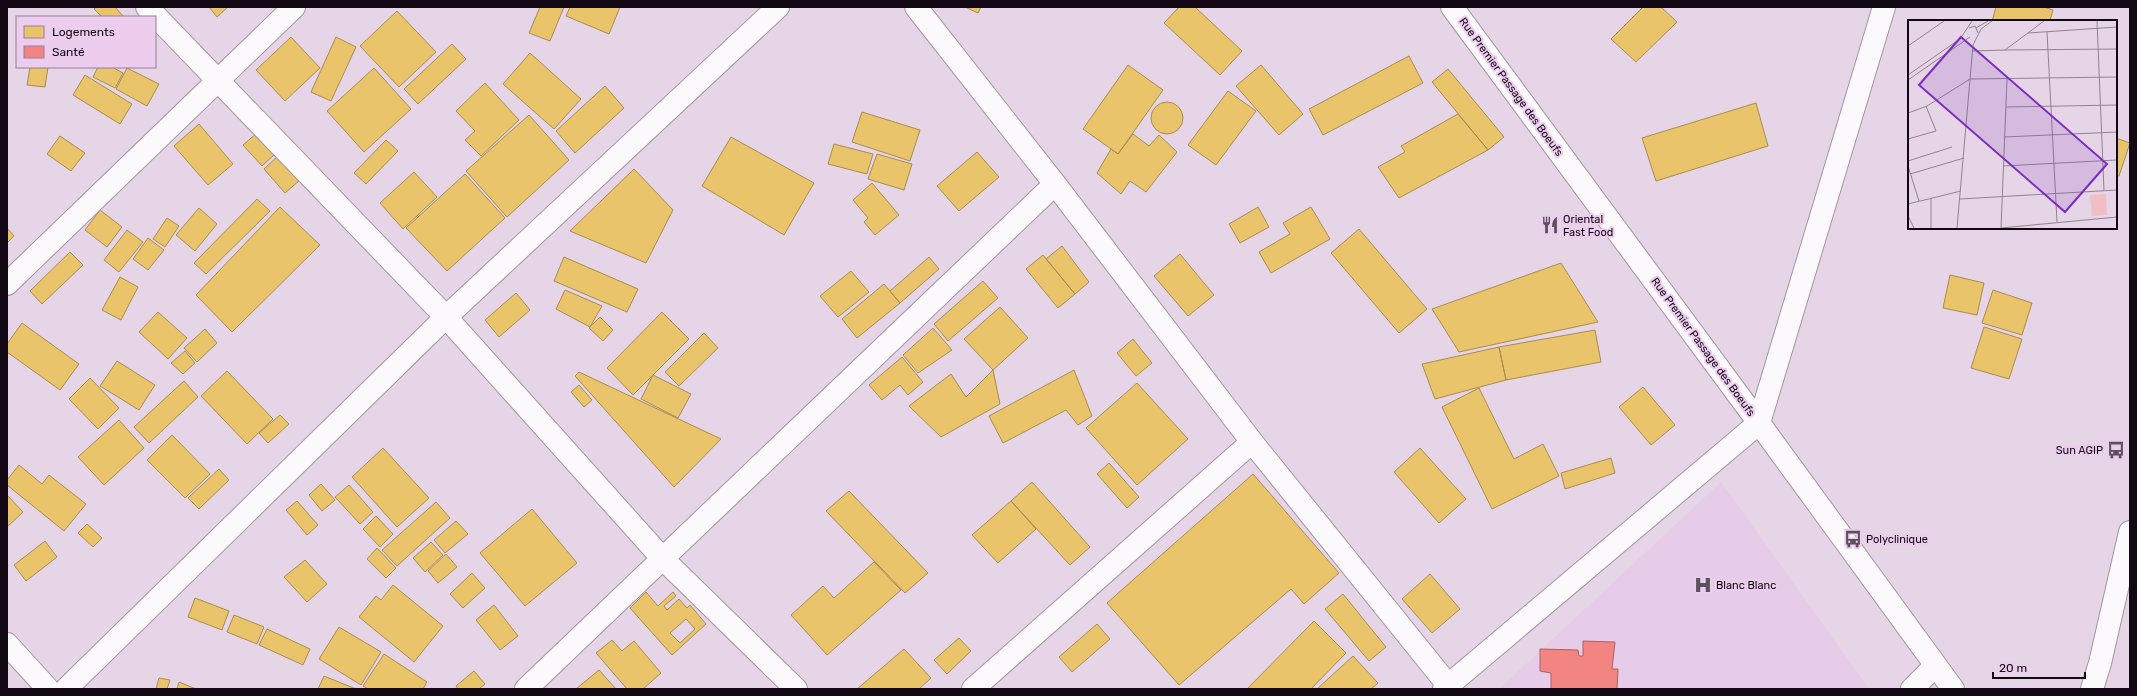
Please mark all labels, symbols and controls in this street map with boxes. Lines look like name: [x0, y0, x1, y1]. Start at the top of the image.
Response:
street label: Rue Premier Passage des Boeufs: [1456, 15, 1566, 159]
legend: [16, 16, 156, 68]
inset map: [1908, 20, 2117, 229]
text: Logements: [52, 25, 115, 39]
text: Santé: [52, 45, 85, 59]
place label: Oriental Fast Food: [1563, 213, 1613, 239]
restaurant icon: Oriental Fast Food: [1540, 215, 1560, 235]
street label: Rue Premier Passage des Boeufs: [1648, 275, 1758, 419]
bus stop icon: Sun AGIP: [2106, 440, 2126, 460]
place label: Sun AGIP: [2056, 444, 2103, 457]
bus stop icon: Polyclinique: [1843, 529, 1863, 549]
place label: Polyclinique: [1866, 533, 1928, 546]
hospital icon: Blanc Blanc: [1693, 575, 1713, 595]
place label: Blanc Blanc: [1716, 579, 1776, 592]
scale bar: [1993, 654, 2085, 680]
text: 20 m: [1999, 661, 2027, 675]

